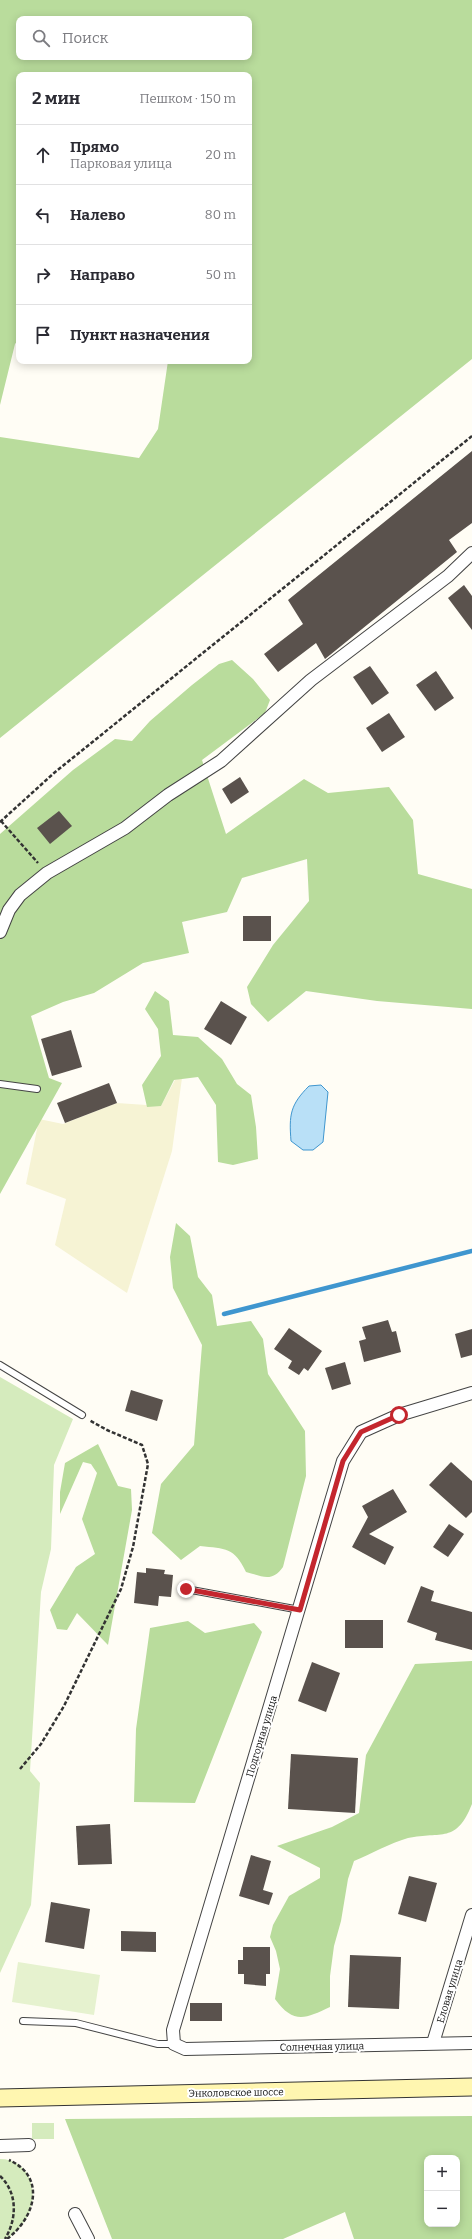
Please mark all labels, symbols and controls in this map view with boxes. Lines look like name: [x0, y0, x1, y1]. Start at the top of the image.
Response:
search box: [16, 16, 252, 60]
icon: search: [30, 27, 52, 49]
text: Поиск: [62, 29, 108, 47]
text: 2 мин: [32, 88, 80, 109]
text: Пешком · 150 m: [140, 91, 236, 106]
text: Прямо: [70, 138, 119, 156]
icon: ahead: [32, 144, 54, 166]
text: 20 m: [206, 147, 236, 162]
text: Парковая улица: [70, 156, 172, 171]
icon: left: [32, 204, 54, 226]
text: Налево: [70, 206, 125, 224]
text: 80 m: [205, 207, 236, 222]
icon: right: [32, 264, 54, 286]
text: Направо: [70, 266, 135, 284]
text: 50 m: [206, 267, 236, 282]
icon: arrive: [32, 324, 54, 346]
text: Пункт назначения: [70, 326, 210, 344]
route start: [390, 1406, 408, 1424]
route end: [177, 1580, 195, 1598]
street label: Подгорная улица: [244, 1694, 280, 1779]
street label: Еловая улица: [435, 1957, 466, 2025]
street label: Солнечная улица: [280, 2040, 365, 2054]
street label: Энколовское шоссе: [188, 2086, 284, 2100]
map controls: [424, 2155, 460, 2227]
button: +: [424, 2155, 460, 2191]
button: −: [424, 2191, 460, 2227]

